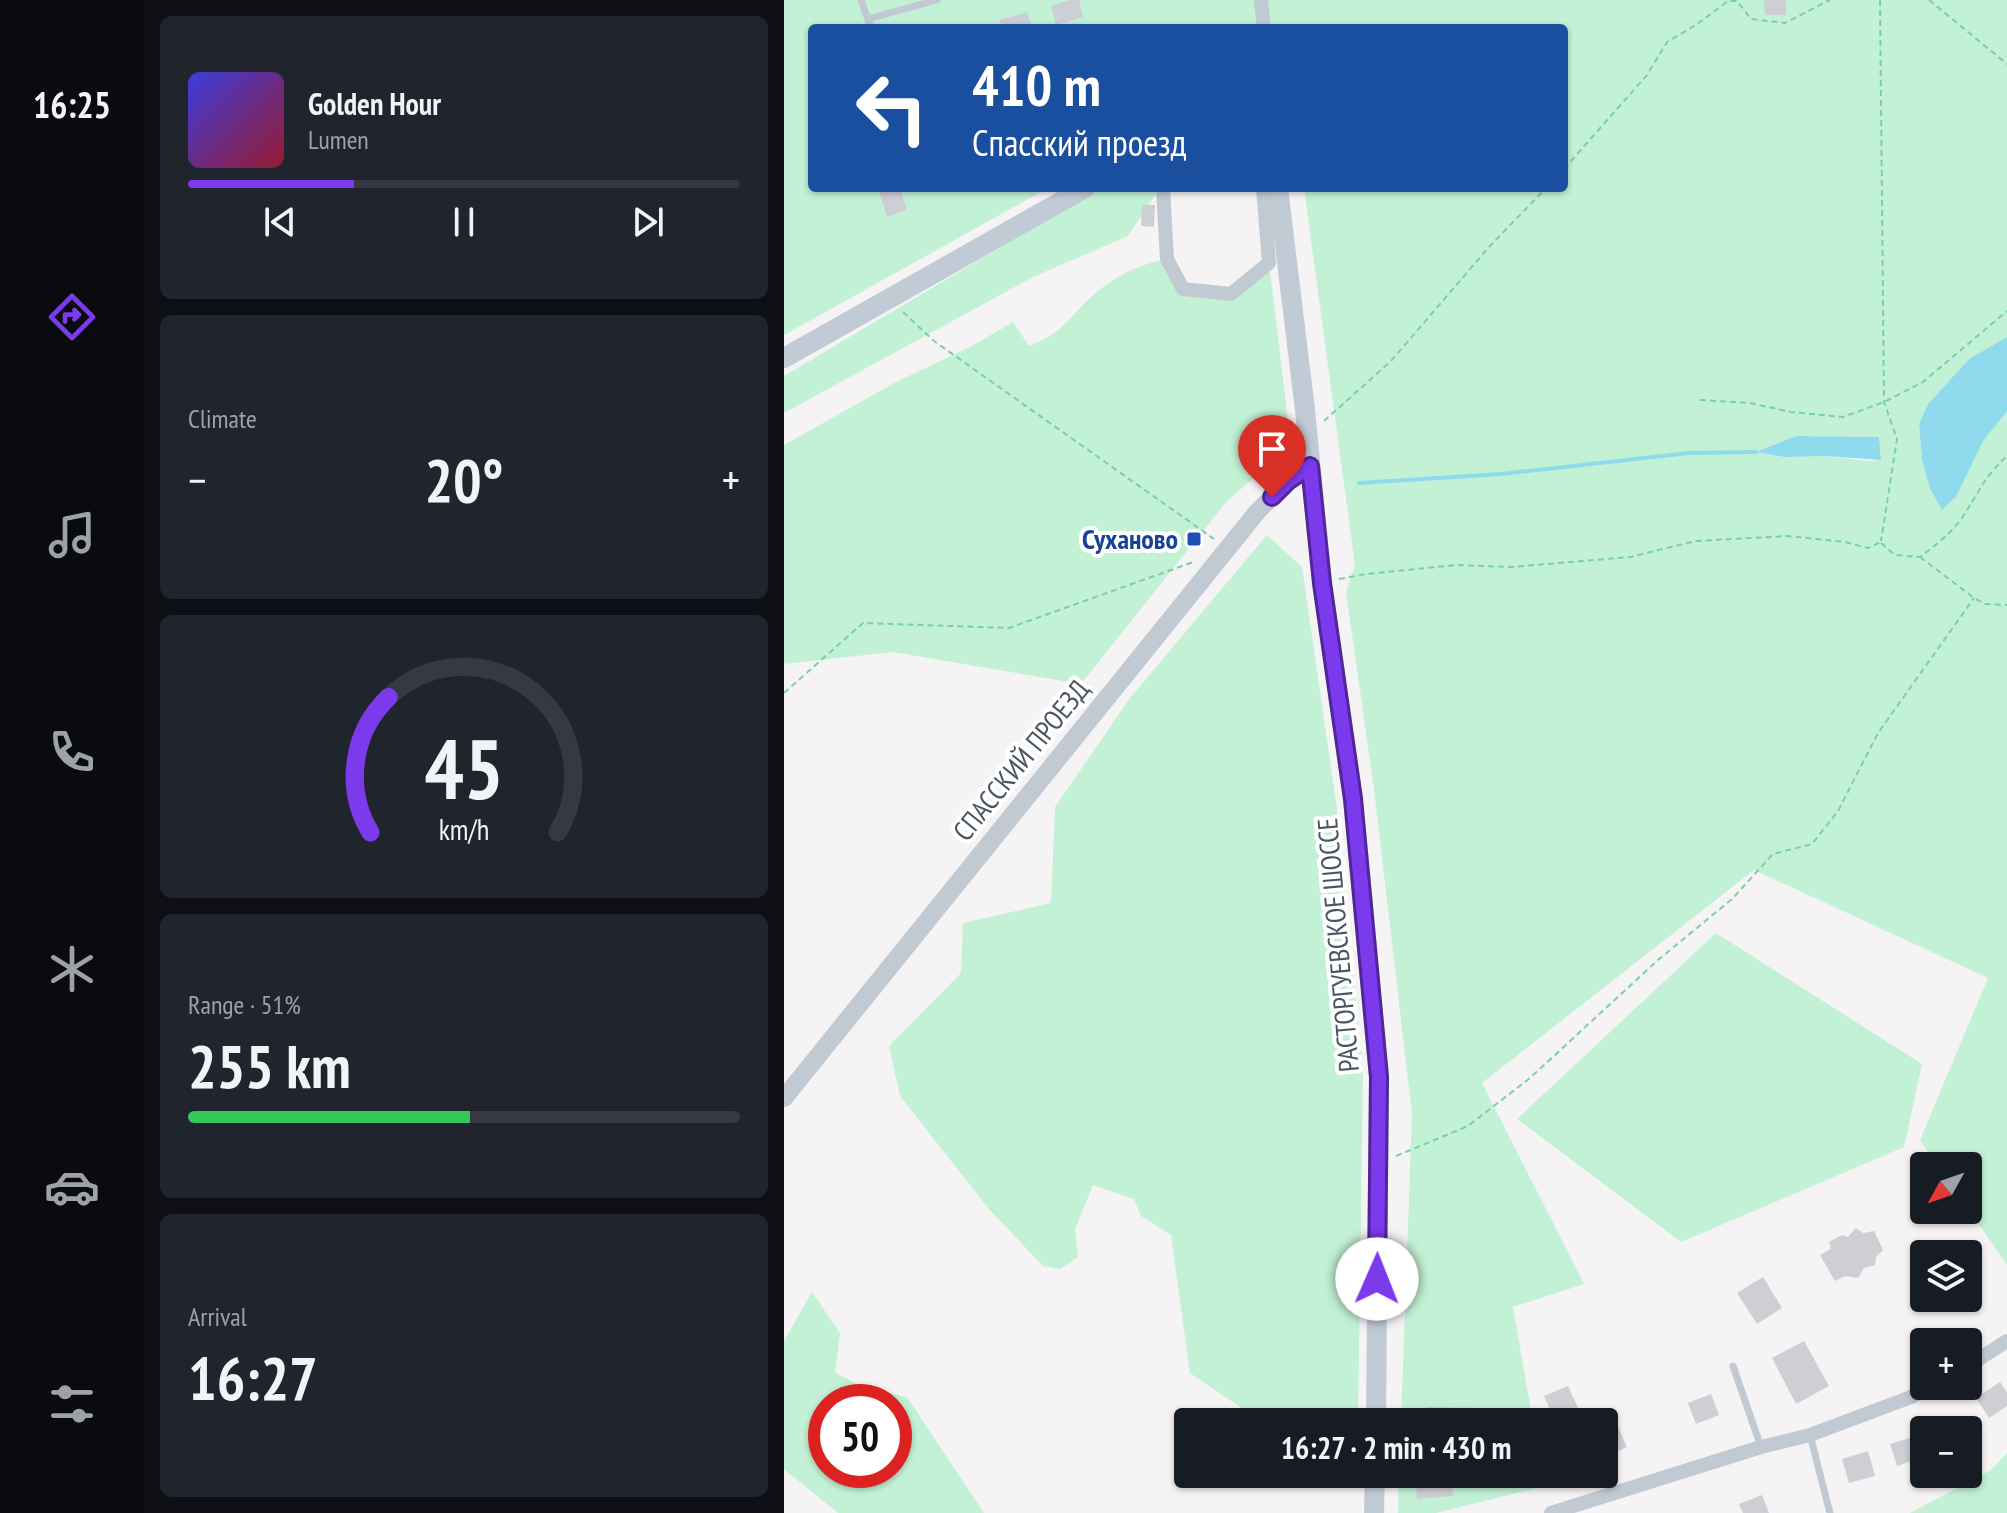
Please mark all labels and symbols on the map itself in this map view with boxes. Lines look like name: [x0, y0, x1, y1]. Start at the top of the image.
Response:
pin: [1238, 415, 1306, 497]
place label: Суханово: [1082, 520, 1178, 557]
marker: Суханово: [1185, 530, 1203, 548]
street label: СПАССКИЙ ПРОЕЗД: [944, 671, 1097, 848]
street label: РАСТОРГУЕВСКОЕ ШОССЕ: [1308, 817, 1367, 1074]
north arrow: [1910, 1152, 1982, 1224]
position arrow: [1335, 1237, 1419, 1321]
speed limit sign: 50: [808, 1384, 912, 1488]

